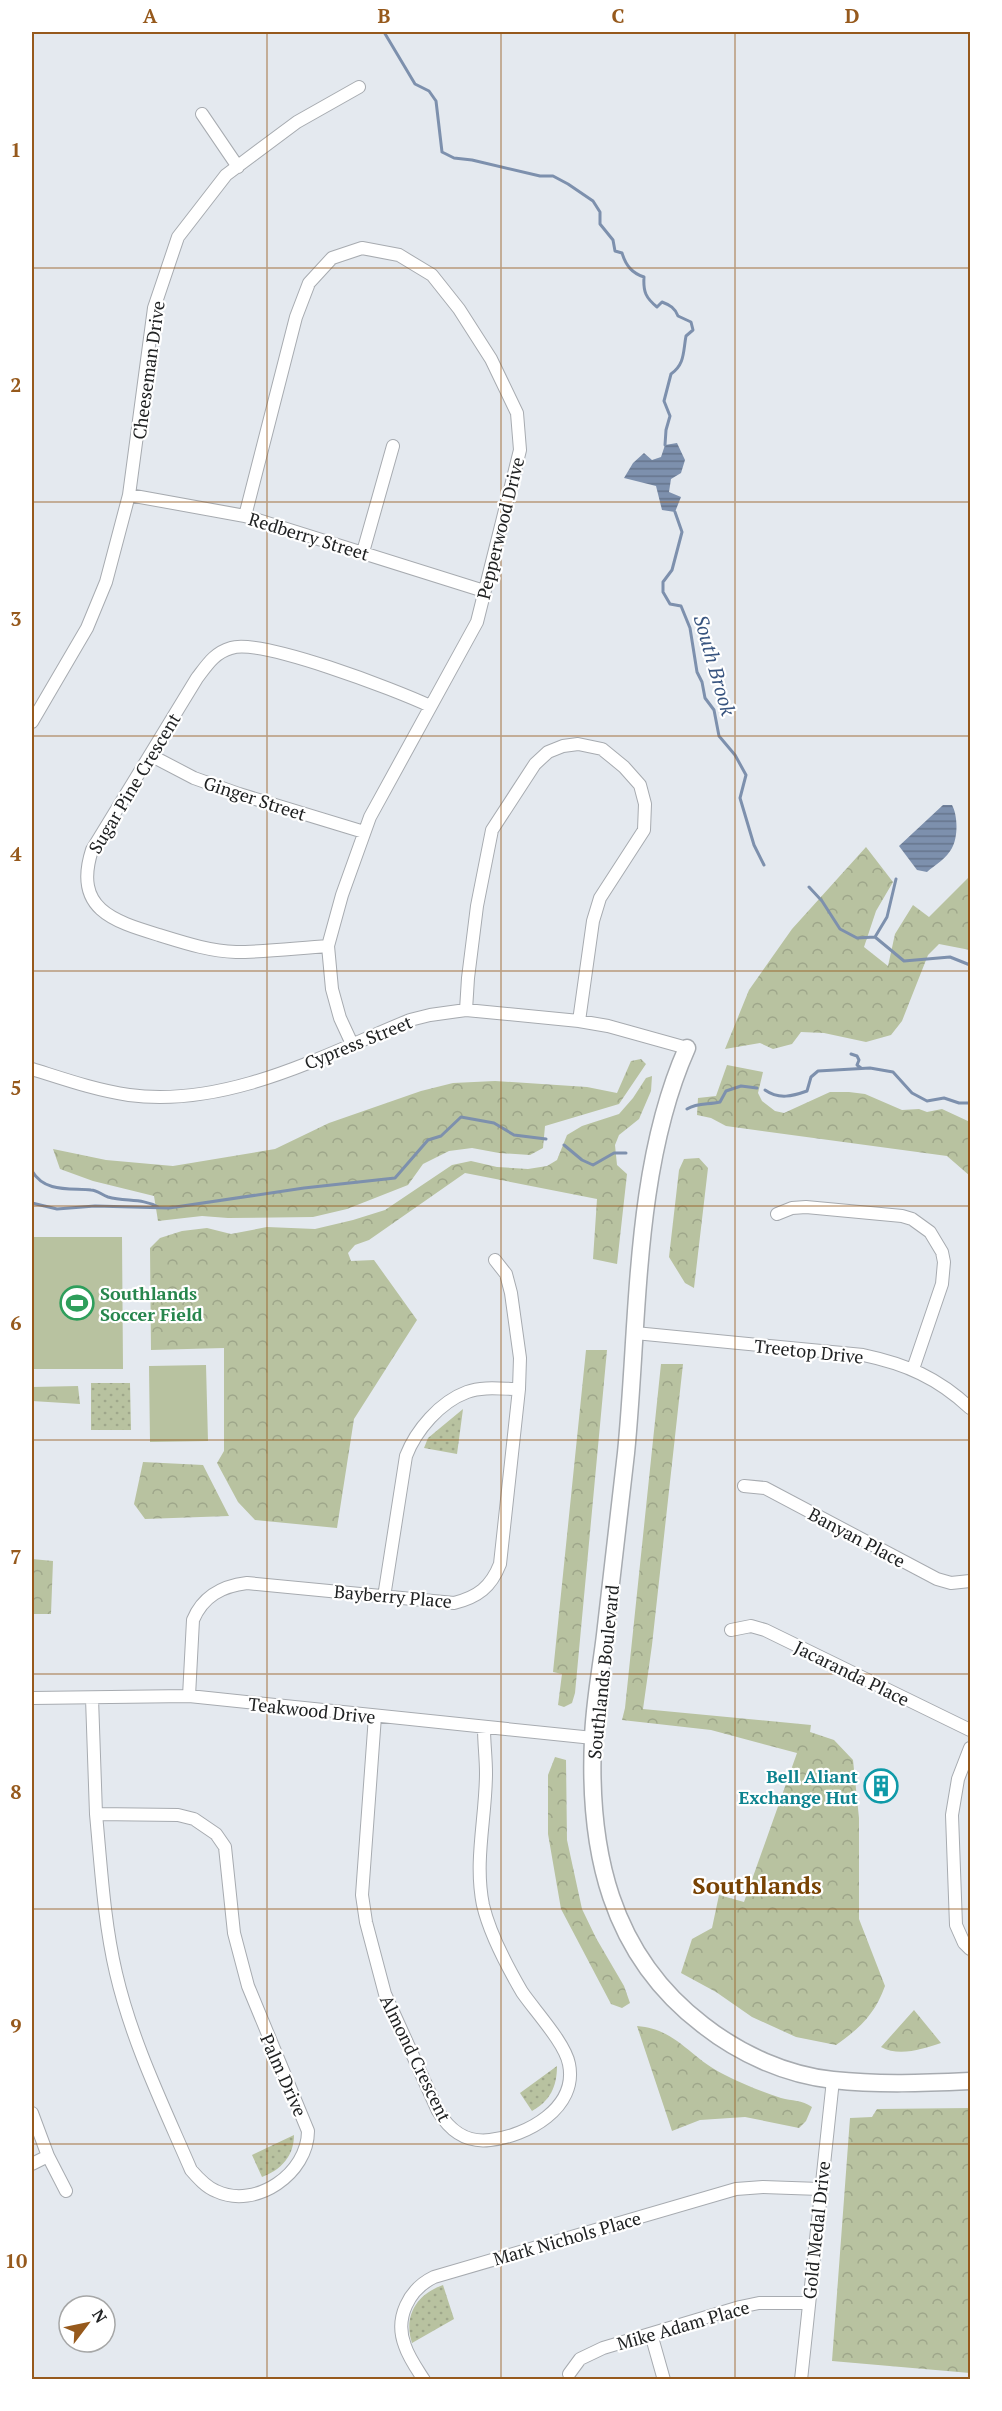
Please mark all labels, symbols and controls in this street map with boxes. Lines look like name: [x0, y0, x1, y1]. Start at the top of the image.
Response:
text: A: [143, 2, 158, 29]
text: B: [378, 2, 391, 29]
text: C: [611, 2, 625, 29]
text: D: [845, 2, 859, 29]
text: 1: [10, 136, 22, 163]
street label: Cheeseman Drive: [126, 299, 170, 441]
text: 2: [10, 371, 22, 398]
street label: Pepperwood Drive: [471, 454, 529, 602]
street label: Redberry Street: [246, 506, 372, 566]
text: 3: [10, 605, 22, 632]
water label: South Brook: [688, 611, 742, 719]
street label: Sugar Pine Crescent: [83, 708, 186, 858]
street label: Ginger Street: [201, 770, 310, 826]
text: 4: [10, 840, 22, 867]
street label: Cypress Street: [301, 1009, 416, 1075]
text: 5: [10, 1074, 22, 1101]
place label: Southlands Soccer Field: [100, 1281, 203, 1326]
sports icon: Southlands Soccer Field: [59, 1285, 95, 1321]
text: 6: [10, 1309, 22, 1336]
street label: Treetop Drive: [753, 1333, 865, 1369]
street label: Banyan Place: [804, 1501, 910, 1573]
text: 7: [10, 1543, 22, 1570]
street label: Bayberry Place: [333, 1579, 453, 1613]
street label: Southlands Boulevard: [582, 1584, 624, 1760]
street label: Jacaranda Place: [790, 1635, 914, 1711]
street label: Teakwood Drive: [247, 1691, 377, 1729]
place label: Bell Aliant Exchange Hut: [739, 1764, 858, 1809]
building icon: Bell Aliant Exchange Hut: [863, 1768, 899, 1804]
text: 8: [10, 1778, 22, 1805]
district label: Southlands: [692, 1869, 822, 1901]
street label: Almond Crescent: [375, 1991, 457, 2126]
text: 9: [10, 2012, 22, 2039]
street label: Palm Drive: [255, 2030, 313, 2120]
street label: Gold Medal Drive: [797, 2160, 835, 2300]
street label: Mark Nichols Place: [490, 2205, 644, 2271]
text: 10: [5, 2247, 27, 2274]
north arrow: [57, 2294, 117, 2354]
street label: Mike Adam Place: [614, 2295, 752, 2355]
text: N: [87, 2305, 112, 2327]

